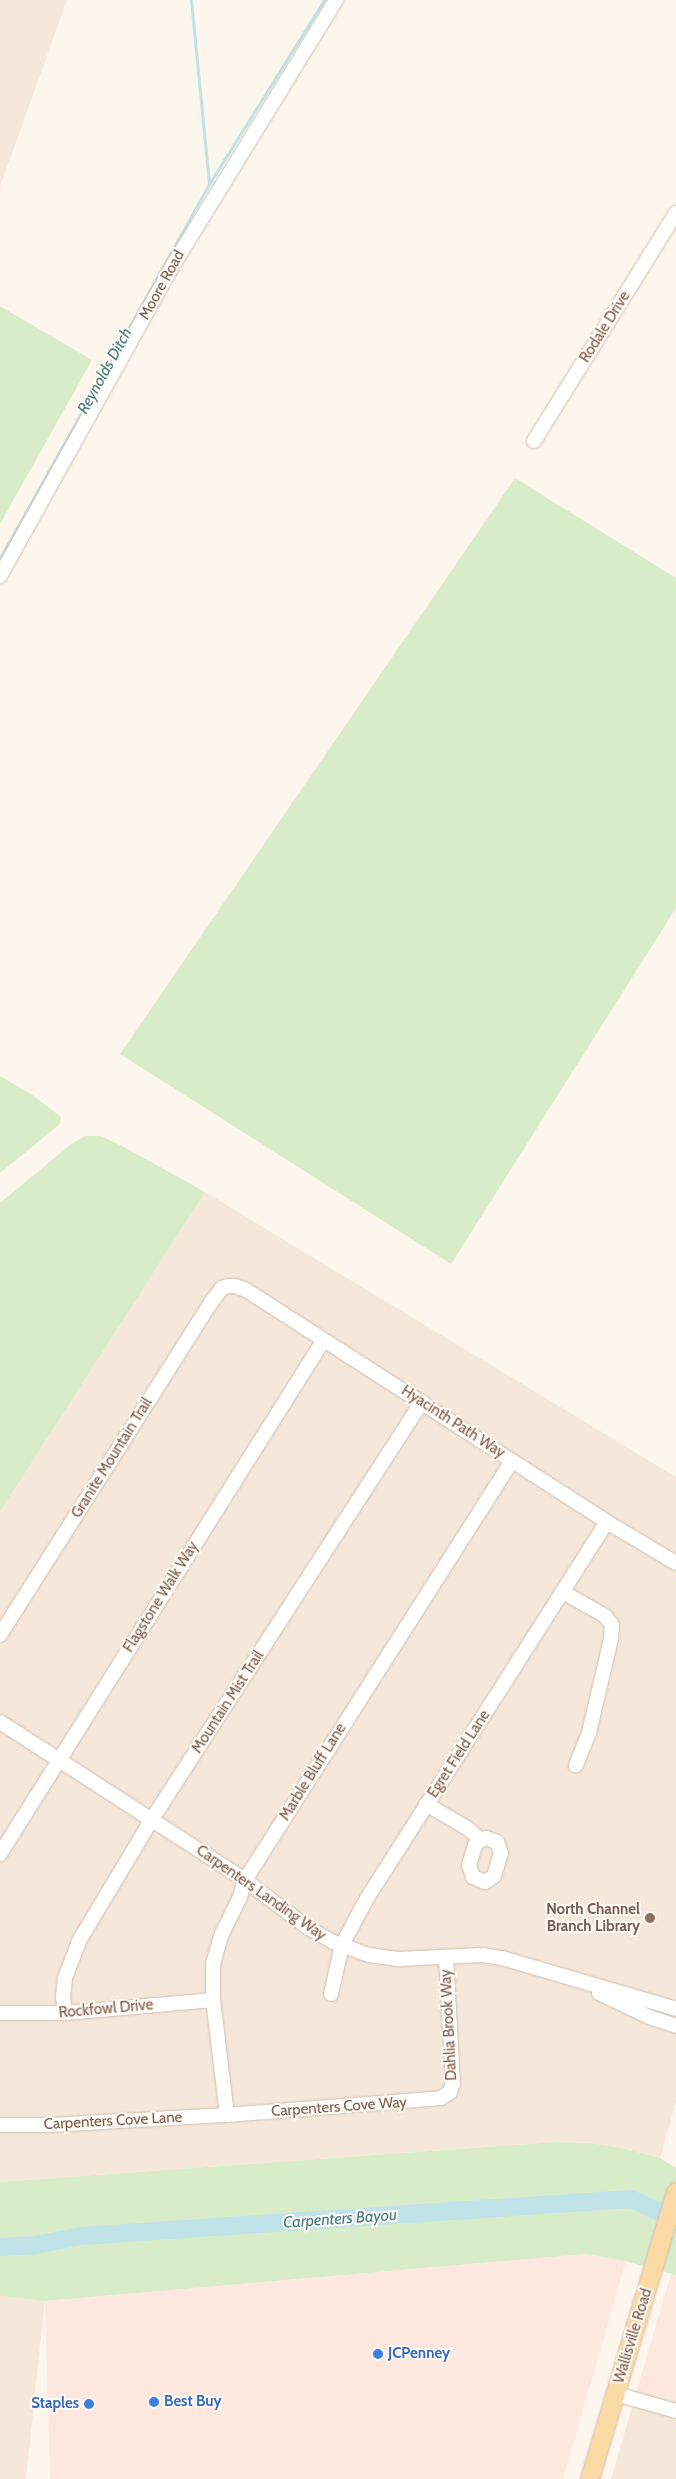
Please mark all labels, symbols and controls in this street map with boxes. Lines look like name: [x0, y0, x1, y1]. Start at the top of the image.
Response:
street label: Moore Road: [136, 247, 188, 323]
street label: Rodale Drive: [576, 288, 634, 366]
water label: Reynolds Ditch: [74, 325, 136, 417]
street label: Hyacinth Path Way: [398, 1382, 508, 1462]
street label: Granite Mountain Trail: [68, 1395, 156, 1521]
street label: Flagstone Walk Way: [120, 1538, 202, 1656]
street label: Mountain Mist Trail: [188, 1647, 268, 1757]
street label: Egret Field Lane: [424, 1707, 494, 1801]
street label: Marble Bluff Lane: [276, 1720, 350, 1824]
street label: Carpenters Landing Way: [193, 1841, 329, 1945]
place label: North Channel Branch Library: [546, 1900, 640, 1935]
marker: North Channel Branch Library: [644, 1912, 656, 1924]
street label: Dahlia Brook Way: [437, 1969, 461, 2081]
street label: Rockfowl Drive: [58, 1996, 154, 2022]
street label: Carpenters Cove Way: [271, 2093, 407, 2121]
street label: Carpenters Cove Lane: [43, 2108, 183, 2134]
water label: Carpenters Bayou: [283, 2205, 397, 2233]
street label: Wallisville Road: [610, 2286, 656, 2386]
place label: JCPenney: [388, 2345, 450, 2363]
marker: JCPenney: [372, 2348, 384, 2360]
place label: Best Buy: [164, 2393, 222, 2411]
place label: Staples: [31, 2395, 79, 2413]
marker: Best Buy: [148, 2396, 160, 2408]
marker: Staples: [83, 2398, 95, 2410]

